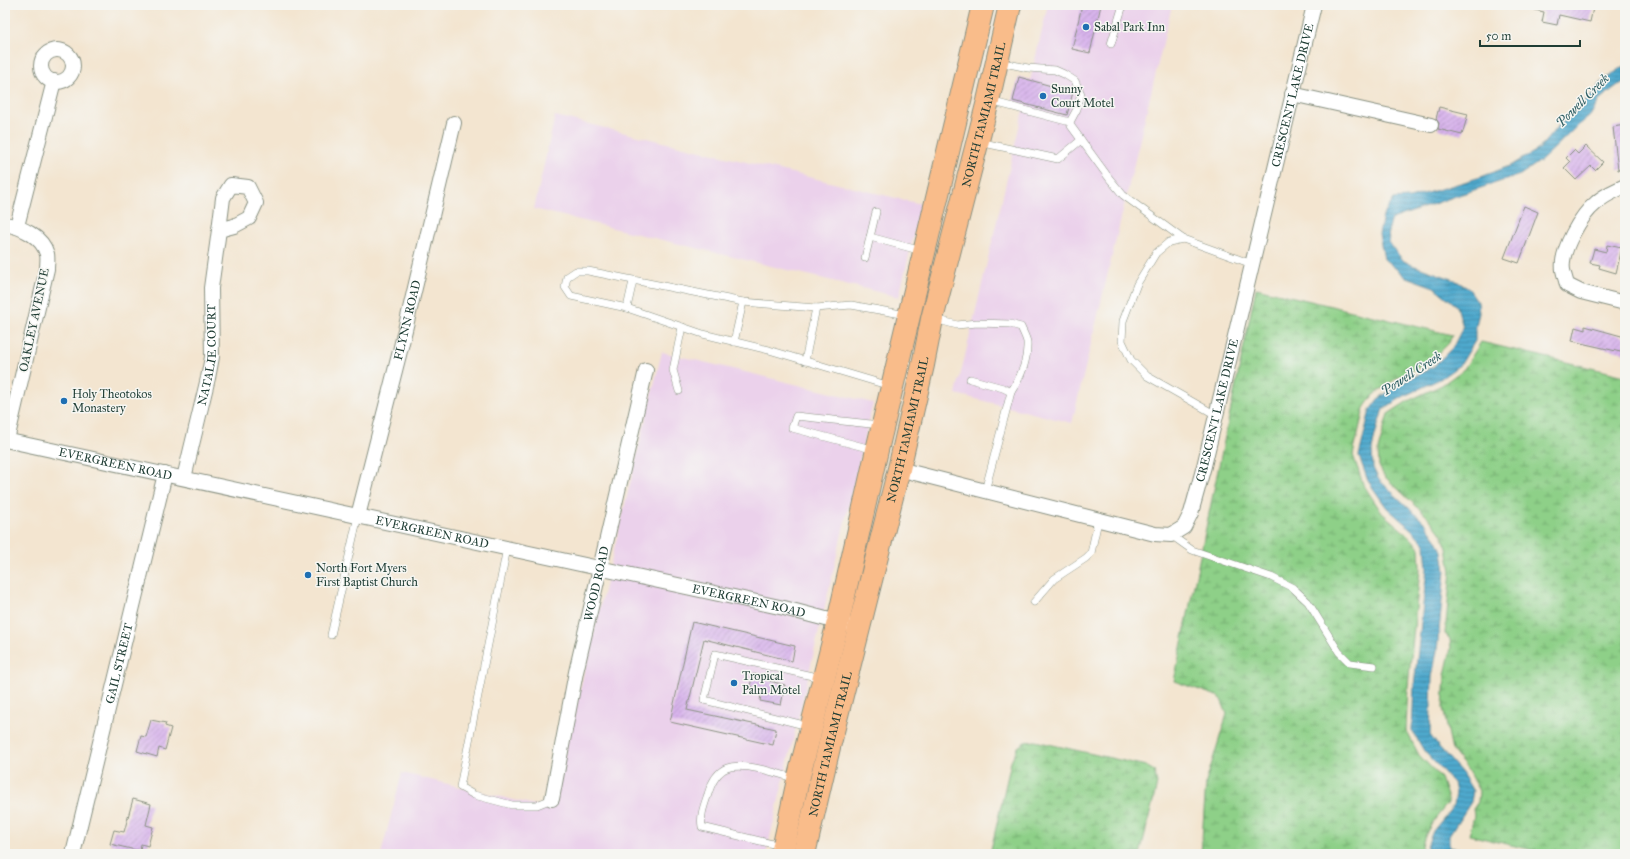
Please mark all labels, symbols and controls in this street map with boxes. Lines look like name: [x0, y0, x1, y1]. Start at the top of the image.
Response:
place label: Sabal Park Inn: [1094, 20, 1166, 34]
marker: Sabal Park Inn: [1081, 22, 1091, 32]
street label: CRESCENT LAKE DRIVE: [1269, 22, 1316, 168]
scale bar: [1480, 22, 1580, 48]
text: 50 m: [1486, 29, 1511, 43]
street label: NORTH TAMIAMI TRAIL: [959, 40, 1008, 189]
water label: Powell Creek: [1553, 70, 1613, 131]
place label: Sunny Court Motel: [1051, 82, 1115, 110]
marker: Sunny Court Motel: [1038, 91, 1048, 101]
street label: OAKLEY AVENUE: [16, 267, 52, 373]
street label: FLYNN ROAD: [391, 279, 424, 362]
street label: NATALIE COURT: [195, 304, 219, 407]
street label: CRESCENT LAKE DRIVE: [1193, 337, 1241, 484]
water label: Powell Creek: [1378, 348, 1445, 399]
street label: NORTH TAMIAMI TRAIL: [884, 355, 931, 504]
place label: Holy Theotokos Monastery: [72, 387, 152, 415]
marker: Holy Theotokos Monastery: [59, 396, 69, 406]
street label: EVERGREEN ROAD: [57, 445, 173, 483]
street label: EVERGREEN ROAD: [374, 513, 490, 551]
street label: WOOD ROAD: [581, 545, 612, 622]
place label: North Fort Myers First Baptist Church: [316, 561, 418, 589]
marker: North Fort Myers First Baptist Church: [303, 570, 313, 580]
street label: EVERGREEN ROAD: [691, 581, 807, 620]
street label: GAIL STREET: [103, 622, 136, 705]
place label: Tropical Palm Motel: [742, 669, 801, 697]
street label: NORTH TAMIAMI TRAIL: [806, 670, 855, 818]
marker: Tropical Palm Motel: [729, 678, 739, 688]

